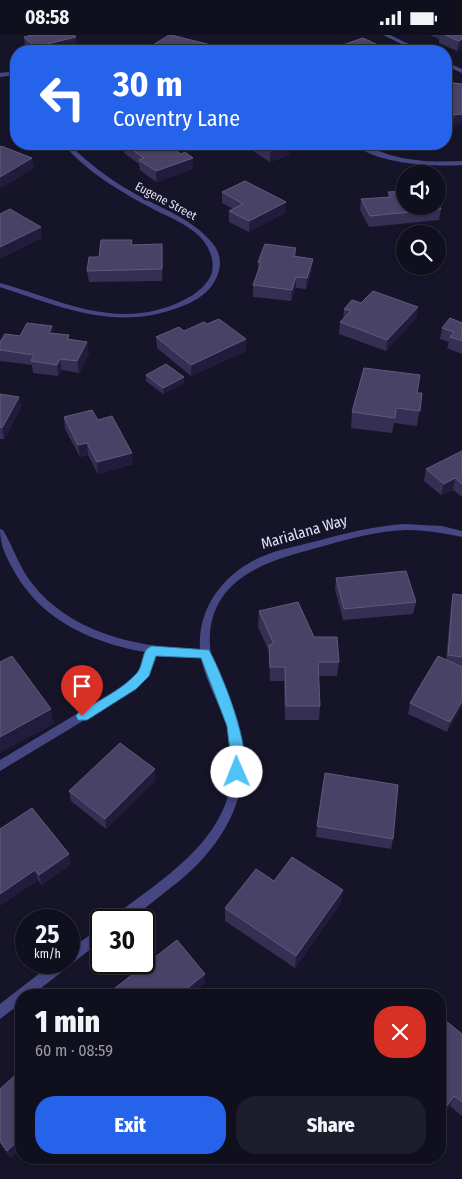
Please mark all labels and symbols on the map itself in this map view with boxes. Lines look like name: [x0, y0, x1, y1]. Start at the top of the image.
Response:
street label: Eugene Street: [133, 179, 199, 223]
street label: Marialana Way: [259, 511, 349, 553]
pin: [61, 665, 103, 716]
position arrow: [210, 745, 262, 797]
speed limit sign: 30: [90, 909, 155, 974]

